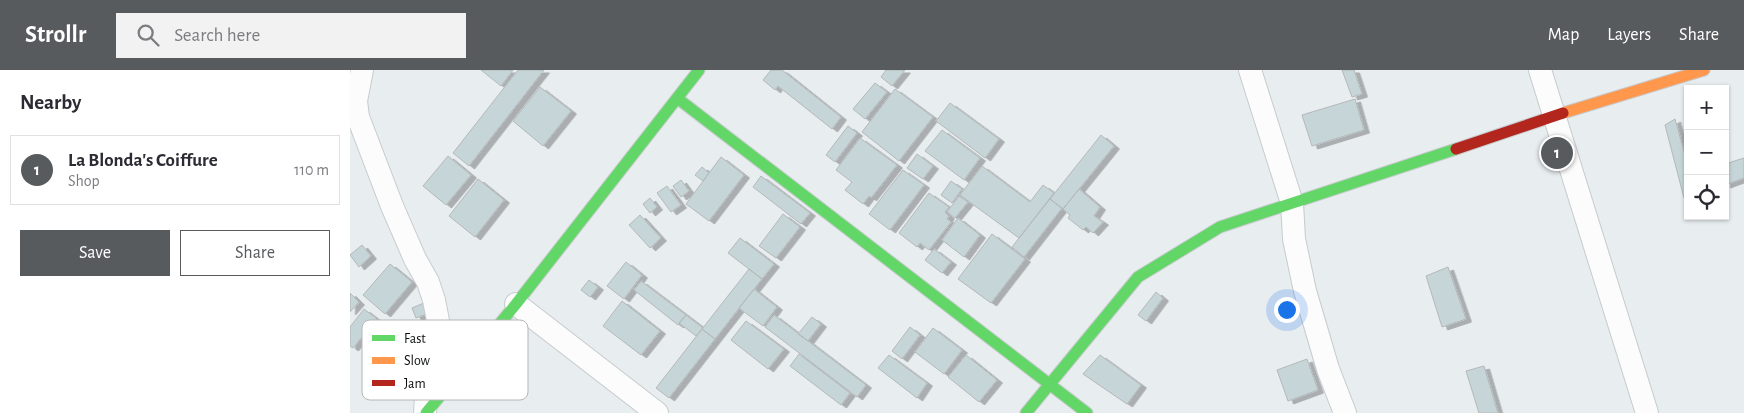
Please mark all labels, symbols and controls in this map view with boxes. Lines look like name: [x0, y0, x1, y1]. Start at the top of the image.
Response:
search box: [116, 13, 466, 58]
icon: search: [134, 21, 162, 49]
text: Strollr: [25, 23, 86, 47]
text: Search here: [174, 26, 260, 45]
text: Map: [1548, 26, 1579, 44]
text: Layers: [1607, 26, 1651, 44]
text: Share: [1679, 26, 1719, 44]
map controls: [1684, 85, 1729, 220]
button: +: [1684, 85, 1729, 130]
text: Nearby: [20, 92, 81, 113]
button: −: [1684, 130, 1729, 175]
pin: 1: [1541, 134, 1573, 172]
text: La Blonda's Coiffure: [68, 151, 218, 170]
text: 1: [34, 162, 40, 178]
text: 110 m: [294, 162, 329, 178]
text: Shop: [68, 173, 100, 189]
button: locate: [1684, 175, 1729, 220]
button: Save: [20, 230, 170, 276]
button: Share: [180, 230, 330, 276]
your location: [1274, 297, 1300, 323]
legend: [362, 320, 528, 400]
text: Fast: [404, 332, 426, 346]
text: Slow: [404, 354, 431, 368]
text: Jam: [404, 377, 426, 391]

